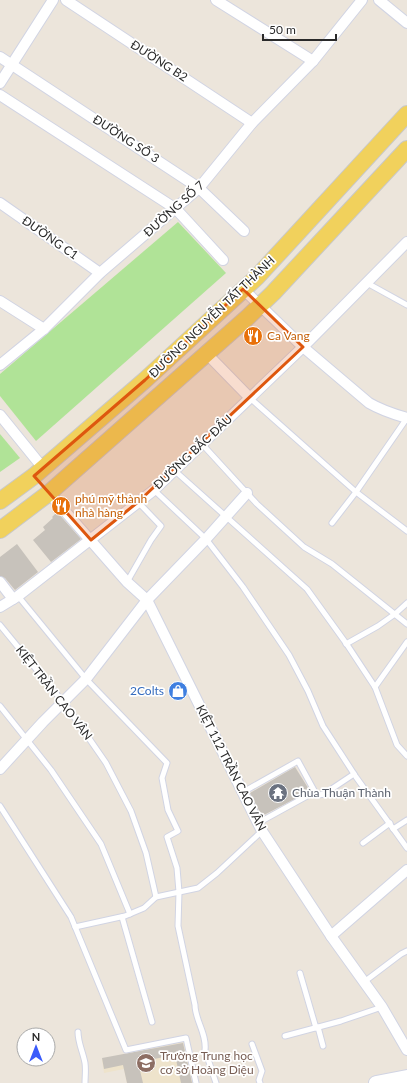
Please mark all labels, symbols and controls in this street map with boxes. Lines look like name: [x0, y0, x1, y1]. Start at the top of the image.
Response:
scale bar: [263, 16, 336, 42]
text: 50 m: [269, 22, 296, 37]
street label: ĐƯỜNG B2: [128, 37, 191, 85]
street label: ĐƯỜNG SỐ 3: [90, 111, 162, 166]
street label: ĐƯỜNG SỐ 7: [140, 177, 207, 240]
street label: ĐƯỜNG C1: [19, 213, 81, 262]
street label: ĐƯỜNG NGUYỄN TẤT THÀNH: [146, 253, 278, 381]
restaurant icon: Ca Vang: [242, 325, 264, 347]
place label: Ca Vang: [267, 328, 310, 343]
street label: ĐƯỜNG BẮC ĐẨU: [150, 411, 235, 492]
place label: phú mỹ thành nhà hàng: [75, 491, 147, 520]
restaurant icon: phú mỹ thành nhà hàng: [50, 495, 72, 517]
street label: KIỆT TRẦN CAO VÂN: [13, 643, 96, 743]
shop icon: 2Colts: [167, 680, 189, 702]
place label: 2Colts: [130, 683, 164, 698]
street label: KIỆT 112 TRẦN CAO VÂN: [193, 702, 270, 833]
temple icon: Chùa Thuận Thành: [267, 782, 289, 804]
place label: Chùa Thuận Thành: [292, 785, 391, 800]
north arrow: [16, 1027, 56, 1067]
text: N: [32, 1030, 40, 1043]
place label: Trường Trung học cơ sở Hoàng Diệu: [160, 1048, 254, 1077]
school or university icon: Trường Trung học cơ sở Hoàng Diệu: [135, 1052, 157, 1074]

